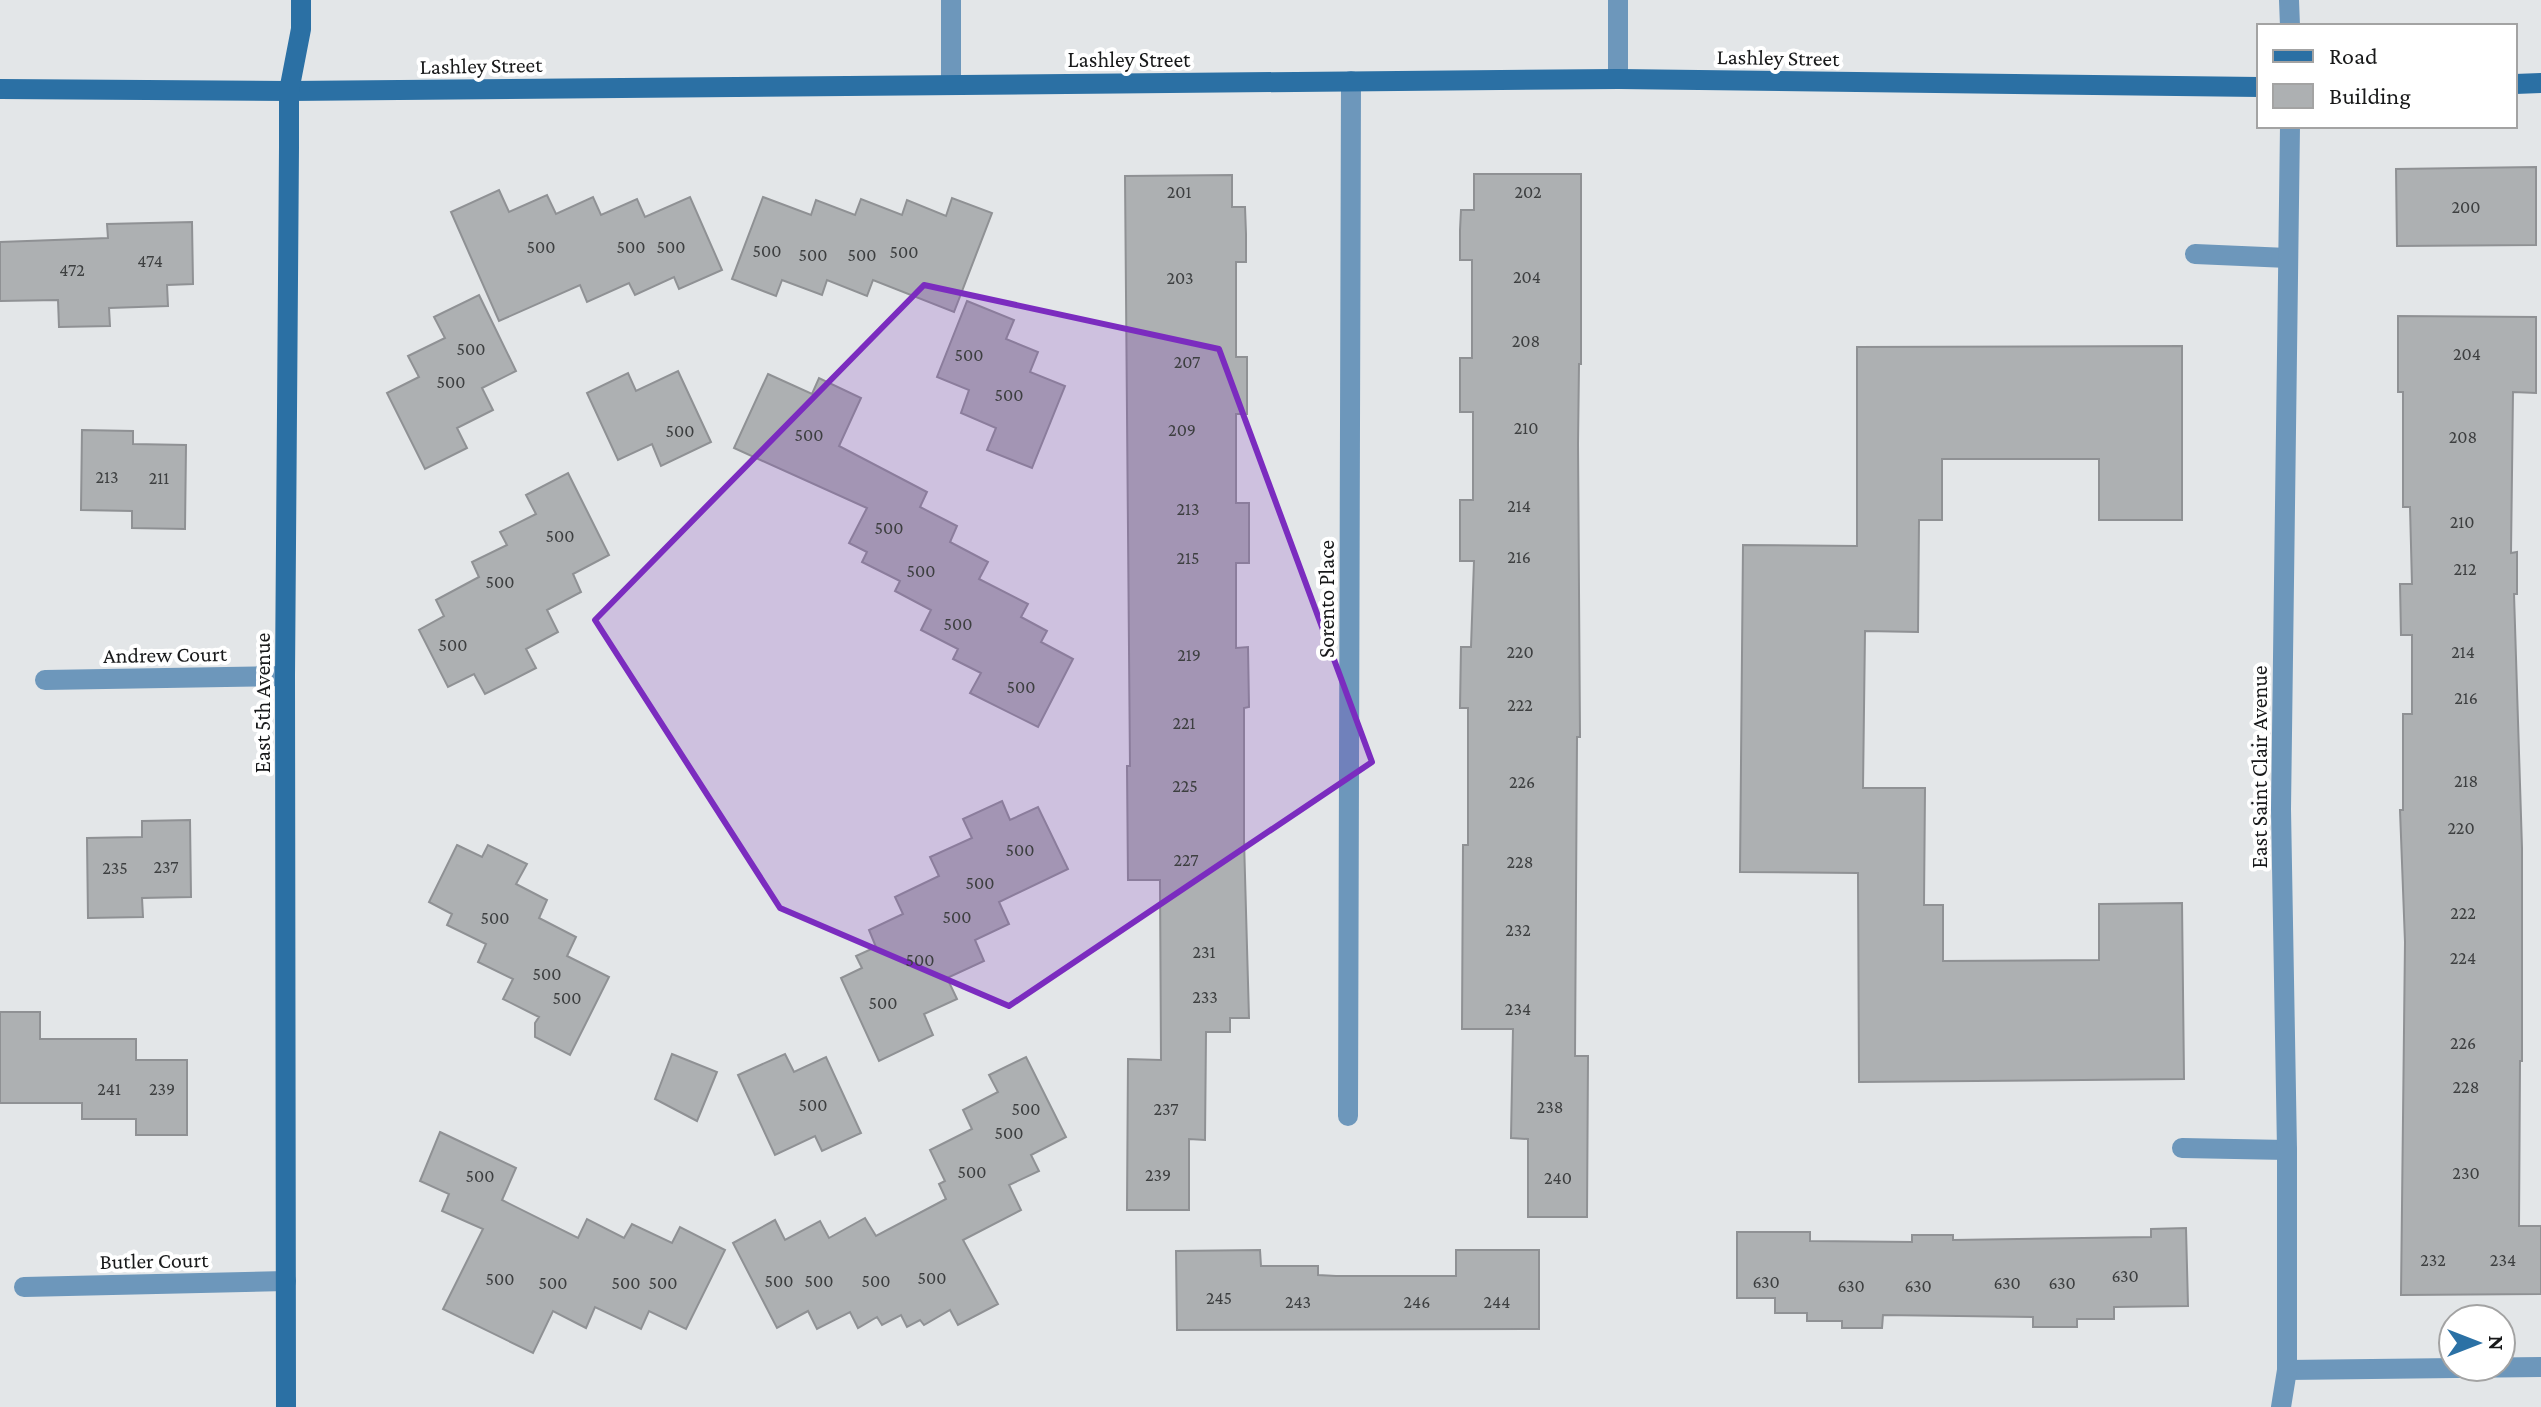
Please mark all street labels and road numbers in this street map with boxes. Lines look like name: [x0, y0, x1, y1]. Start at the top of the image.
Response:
street label: Lashley Street: [1716, 44, 1840, 71]
street label: Lashley Street: [1068, 47, 1191, 72]
street label: Lashley Street: [419, 52, 543, 79]
street label: Sorento Place: [1314, 540, 1339, 658]
street label: East 5th Avenue: [250, 633, 275, 773]
street label: Andrew Court: [103, 641, 228, 668]
street label: East Saint Clair Avenue: [2247, 665, 2272, 869]
street label: Butler Court: [99, 1247, 209, 1274]

